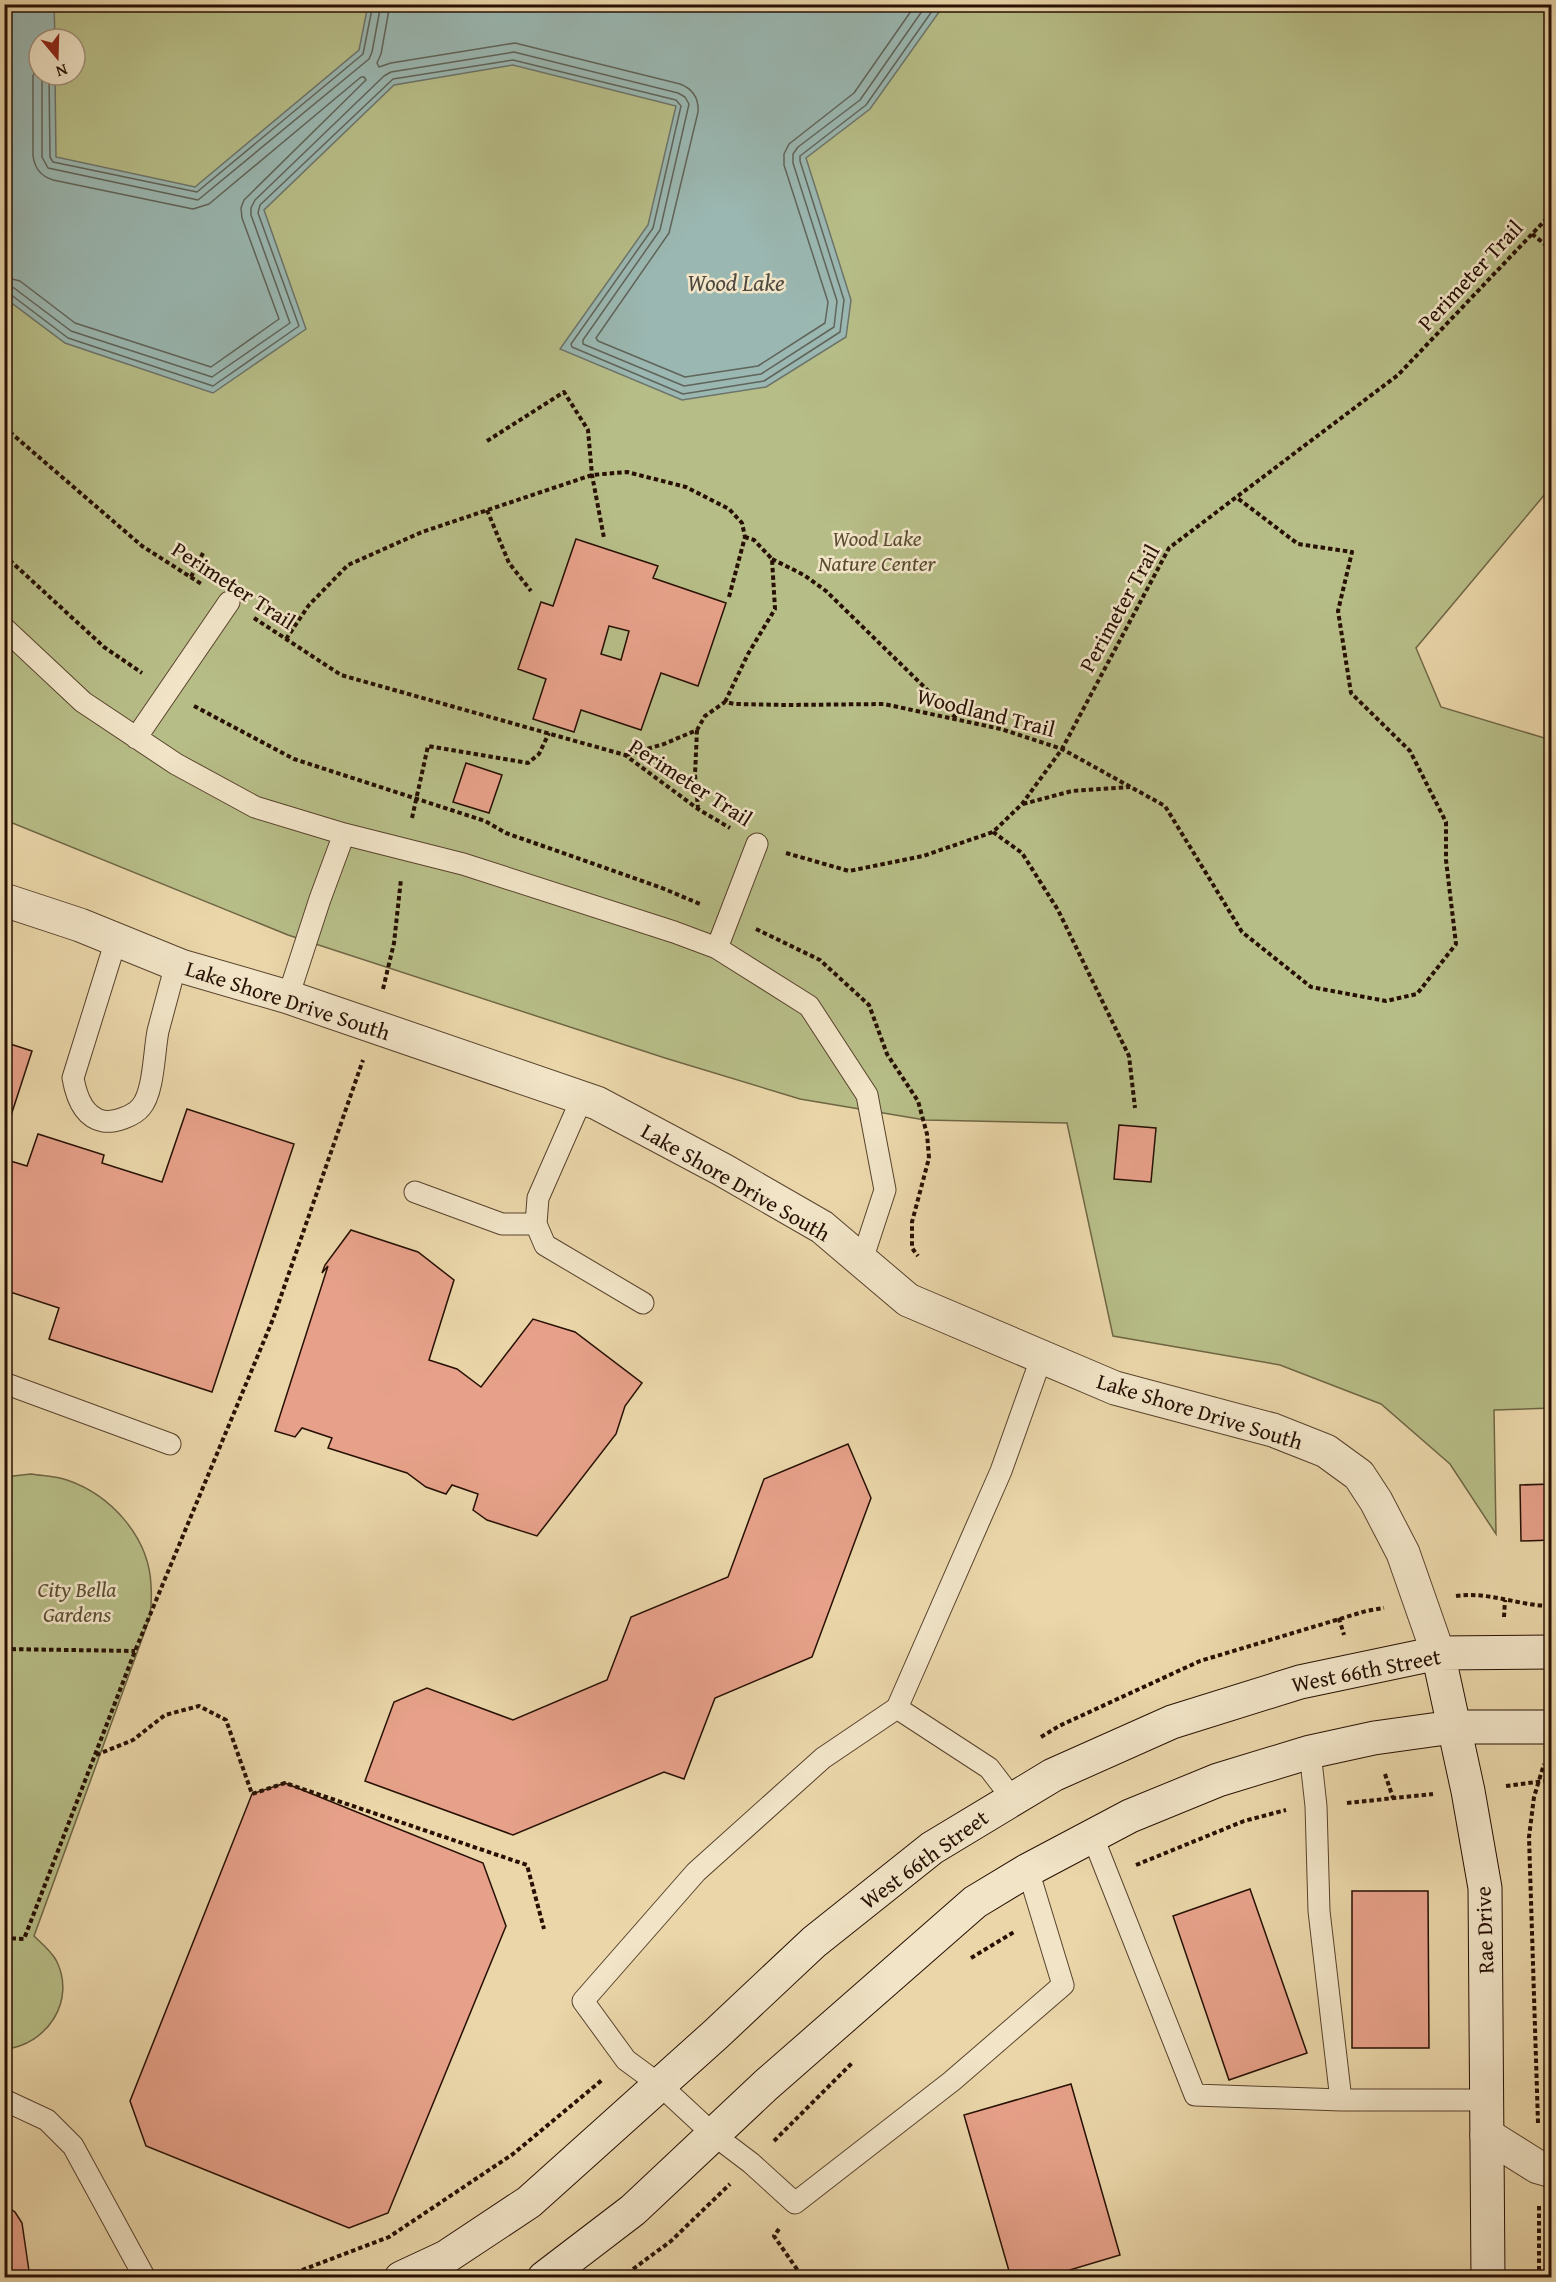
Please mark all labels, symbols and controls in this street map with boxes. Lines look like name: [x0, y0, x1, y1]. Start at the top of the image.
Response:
north arrow: [27, 27, 87, 87]
text: N: [53, 58, 71, 84]
street label: Perimeter Trail: [1410, 212, 1530, 338]
water label: Wood Lake: [687, 265, 785, 300]
park label: Wood Lake Nature Center: [817, 522, 937, 579]
street label: Perimeter Trail: [166, 533, 302, 637]
street label: Perimeter Trail: [1071, 538, 1167, 678]
street label: Woodland Trail: [913, 679, 1059, 745]
street label: Perimeter Trail: [623, 730, 759, 834]
street label: Lake Shore Drive South: [182, 952, 395, 1048]
street label: Lake Shore Drive South: [636, 1115, 837, 1250]
street label: Lake Shore Drive South: [1093, 1364, 1307, 1458]
park label: City Bella Gardens: [38, 1573, 116, 1630]
street label: West 66th Street: [1289, 1640, 1444, 1700]
street label: West 66th Street: [853, 1801, 995, 1916]
street label: Rae Drive: [1466, 1886, 1502, 1974]

